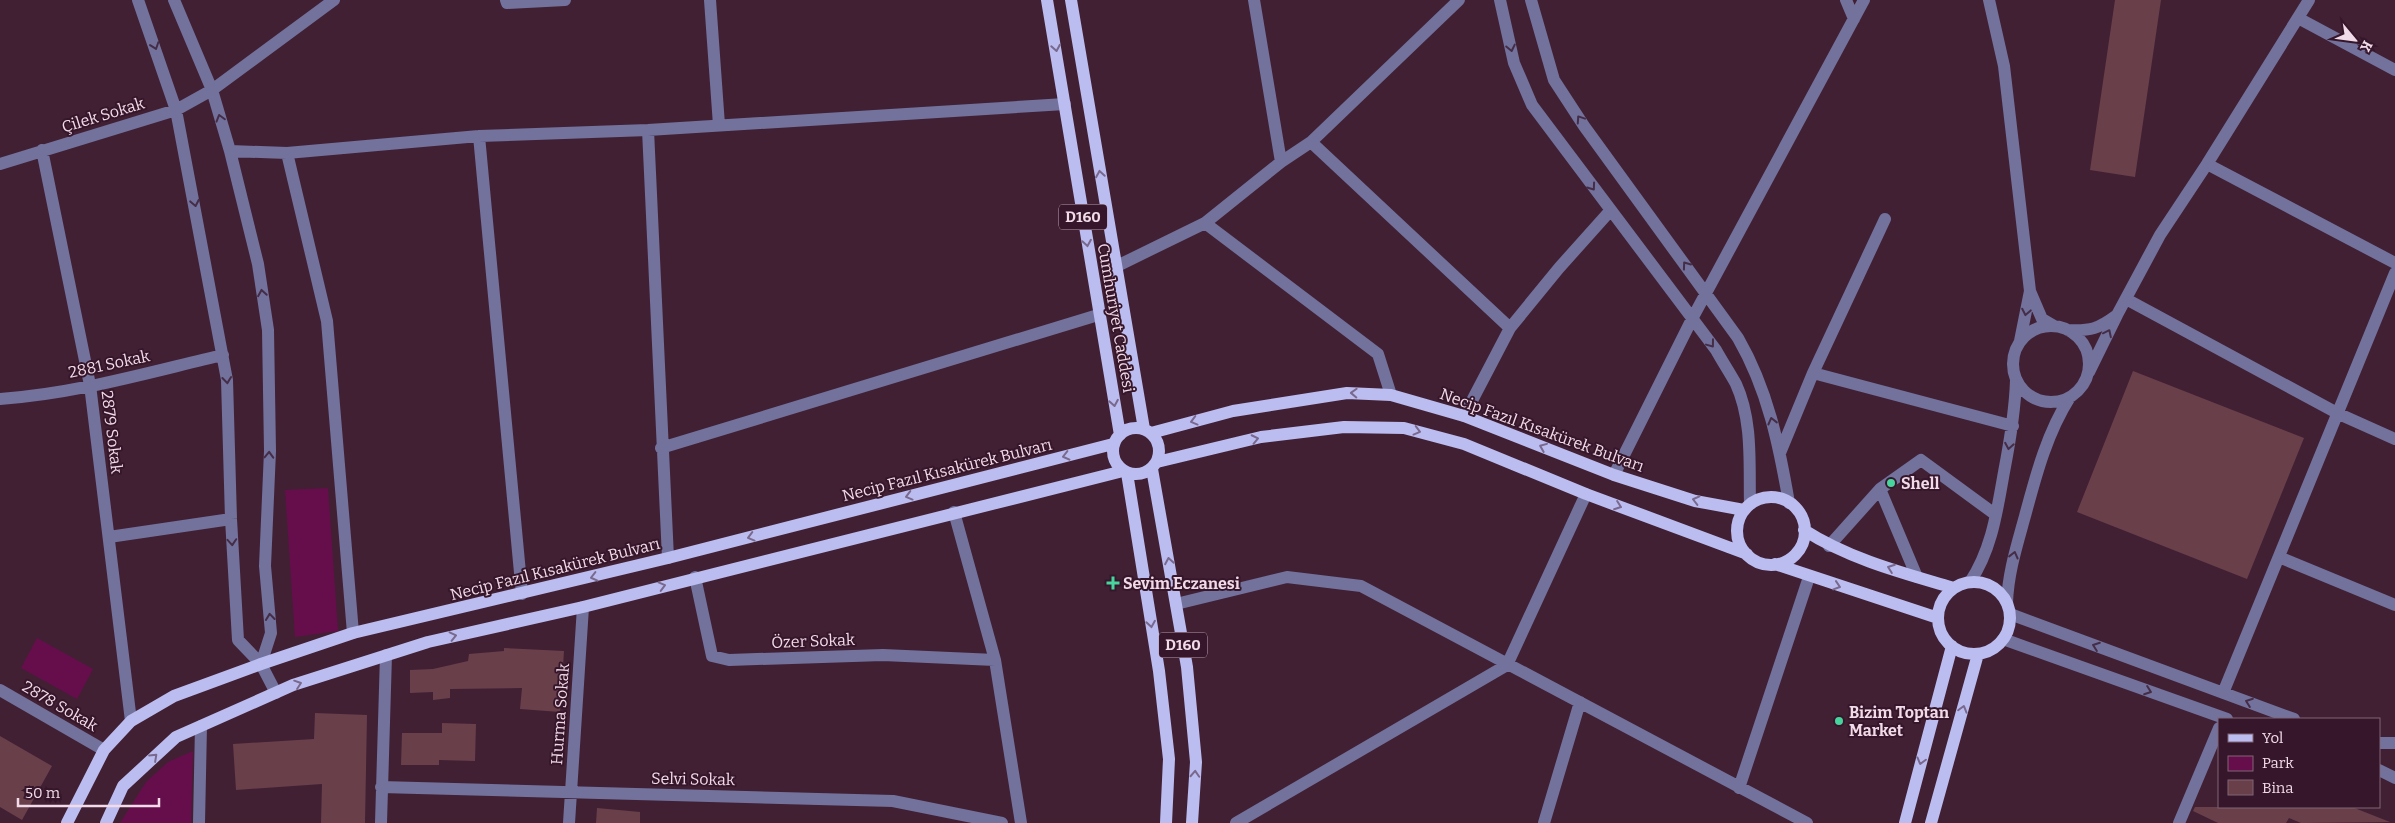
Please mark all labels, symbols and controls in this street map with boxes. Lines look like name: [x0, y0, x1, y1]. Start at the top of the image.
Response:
north arrow: [2330, 15, 2380, 65]
text: K: [2356, 38, 2376, 55]
one-way arrow: [149, 41, 159, 49]
one-way arrow: [1505, 43, 1516, 52]
one-way arrow: [1050, 44, 1060, 52]
street label: Çilek Sokak: [59, 93, 147, 137]
one-way arrow: [216, 115, 226, 123]
one-way arrow: [1577, 116, 1586, 125]
one-way arrow: [1095, 169, 1105, 178]
one-way arrow: [1586, 181, 1594, 190]
one-way arrow: [190, 198, 200, 207]
road number: D160: [1059, 204, 1107, 230]
one-way arrow: [1081, 239, 1092, 247]
street label: Cumhuriyet Caddesi: [1094, 242, 1139, 394]
one-way arrow: [1683, 261, 1692, 271]
one-way arrow: [258, 289, 268, 298]
one-way arrow: [2021, 308, 2031, 316]
one-way arrow: [2102, 329, 2112, 338]
one-way arrow: [1705, 338, 1714, 348]
street label: 2881 Sokak: [67, 346, 151, 382]
one-way arrow: [221, 376, 232, 384]
street label: Necip Fazıl Kısakürek Bulvarı: [1437, 384, 1647, 476]
one-way arrow: [1350, 388, 1358, 399]
street label: 2879 Sokak: [97, 389, 127, 475]
one-way arrow: [1108, 399, 1118, 408]
one-way arrow: [1190, 415, 1199, 426]
one-way arrow: [1767, 416, 1778, 425]
one-way arrow: [1412, 425, 1421, 436]
one-way arrow: [1251, 434, 1260, 445]
street label: Necip Fazıl Kısakürek Bulvarı: [840, 435, 1054, 505]
one-way arrow: [2005, 441, 2015, 450]
one-way arrow: [1539, 443, 1548, 453]
one-way arrow: [1062, 450, 1071, 461]
one-way arrow: [264, 451, 275, 459]
place label: Shell: [1901, 474, 1939, 493]
marker: Shell: [1885, 477, 1897, 489]
one-way arrow: [904, 490, 913, 501]
one-way arrow: [1692, 495, 1701, 506]
one-way arrow: [1613, 500, 1622, 510]
one-way arrow: [747, 531, 756, 542]
street label: Necip Fazıl Kısakürek Bulvarı: [448, 534, 662, 604]
one-way arrow: [226, 539, 237, 547]
one-way arrow: [2008, 551, 2019, 560]
one-way arrow: [1164, 557, 1174, 566]
one-way arrow: [1887, 564, 1896, 574]
one-way arrow: [590, 571, 598, 581]
place label: Sevim Eczanesi: [1123, 574, 1240, 593]
marker: Sevim Eczanesi: [1107, 577, 1119, 589]
one-way arrow: [1832, 580, 1841, 590]
one-way arrow: [658, 581, 666, 591]
one-way arrow: [265, 613, 276, 621]
one-way arrow: [1146, 620, 1156, 629]
street label: Özer Sokak: [771, 630, 855, 652]
one-way arrow: [449, 631, 458, 642]
road number: D160: [1159, 632, 1207, 658]
one-way arrow: [2093, 642, 2101, 652]
street label: Hurma Sokak: [547, 663, 573, 765]
street label: 2878 Sokak: [19, 677, 101, 735]
one-way arrow: [293, 680, 302, 690]
one-way arrow: [2143, 685, 2151, 695]
one-way arrow: [2245, 698, 2253, 708]
place label: Bizim Toptan Market: [1849, 703, 1950, 740]
one-way arrow: [1957, 705, 1967, 713]
marker: Bizim Toptan Market: [1833, 715, 1845, 727]
legend: [2218, 718, 2380, 808]
text: Yol: [2262, 729, 2283, 747]
one-way arrow: [149, 754, 158, 763]
text: Park: [2262, 754, 2294, 772]
one-way arrow: [1917, 756, 1927, 764]
street label: Selvi Sokak: [651, 769, 735, 789]
one-way arrow: [1189, 770, 1200, 778]
scale bar: [18, 776, 159, 808]
text: Bina: [2262, 779, 2294, 797]
text: 50 m: [25, 784, 61, 802]

